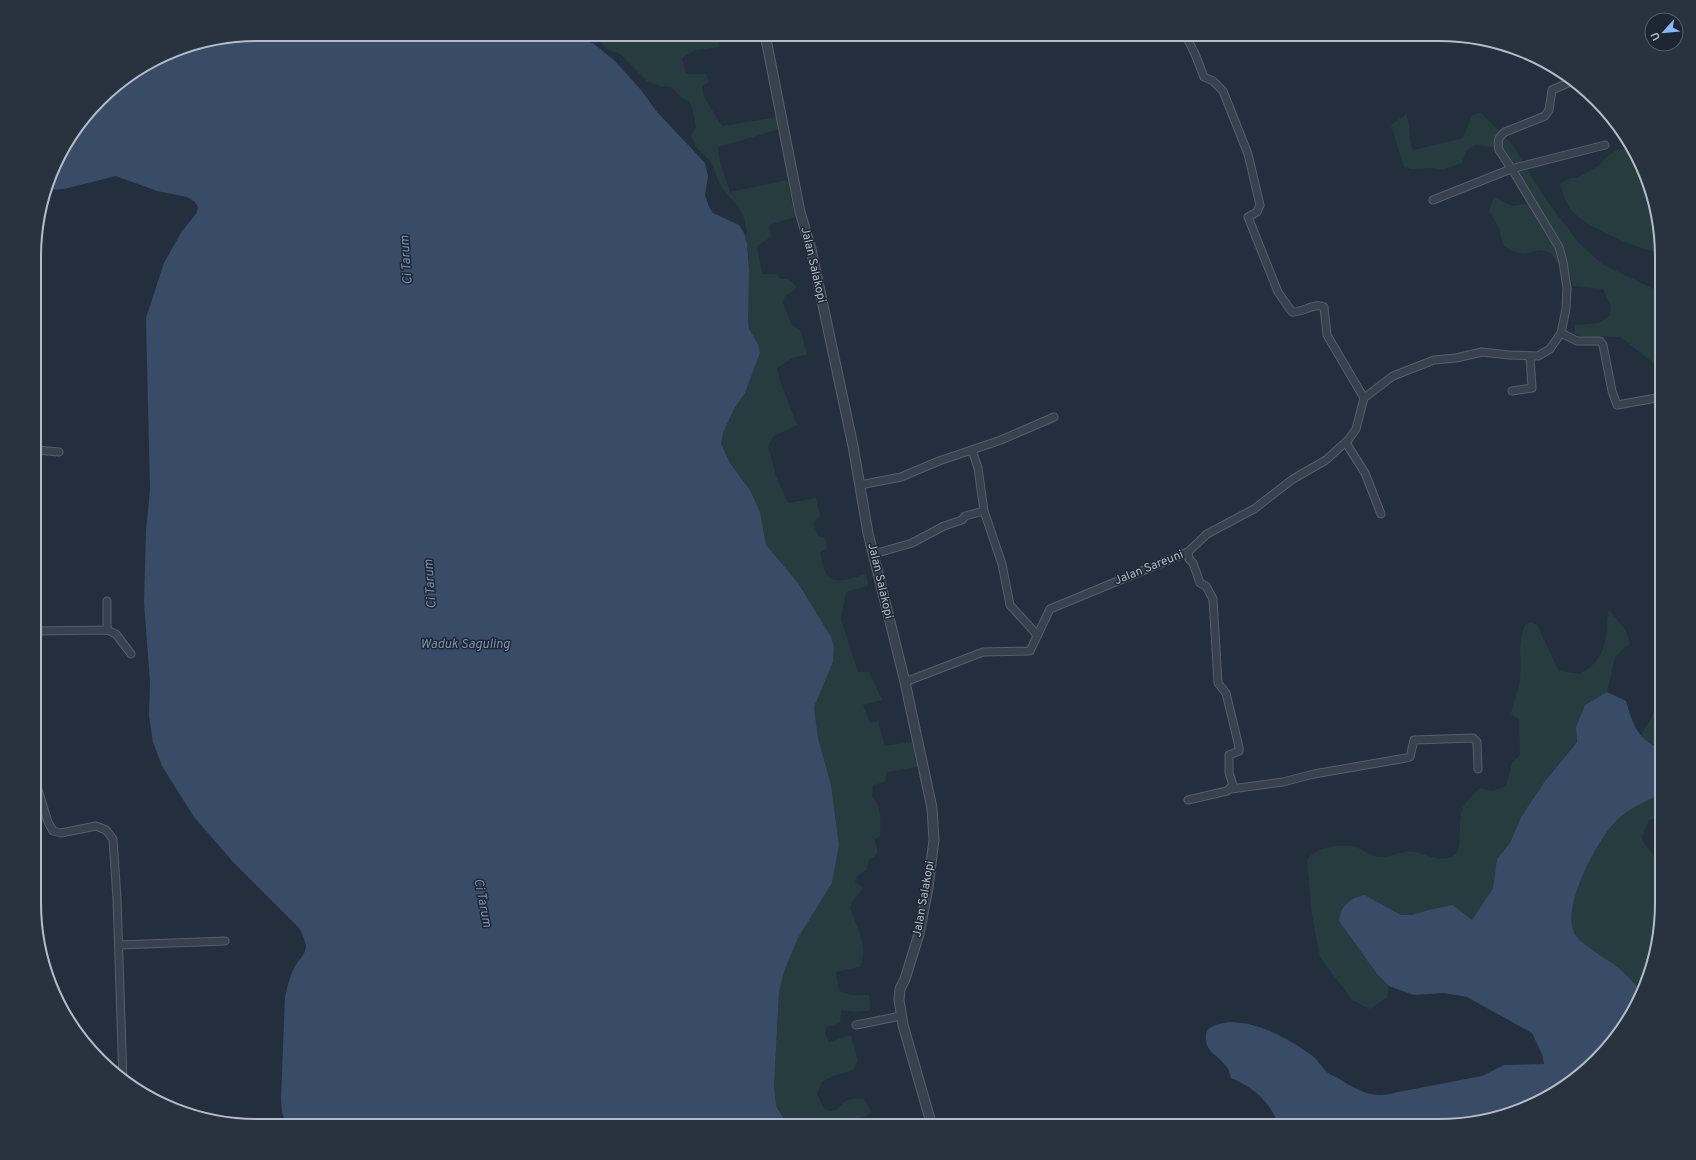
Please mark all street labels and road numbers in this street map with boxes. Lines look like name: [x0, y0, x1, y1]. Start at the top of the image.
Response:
street label: Jalan Salakopi: [796, 225, 830, 305]
street label: Jalan Salakopi: [863, 541, 897, 621]
street label: Jalan Sareuni: [1112, 547, 1186, 589]
street label: Jalan Salakopi: [909, 859, 939, 939]

